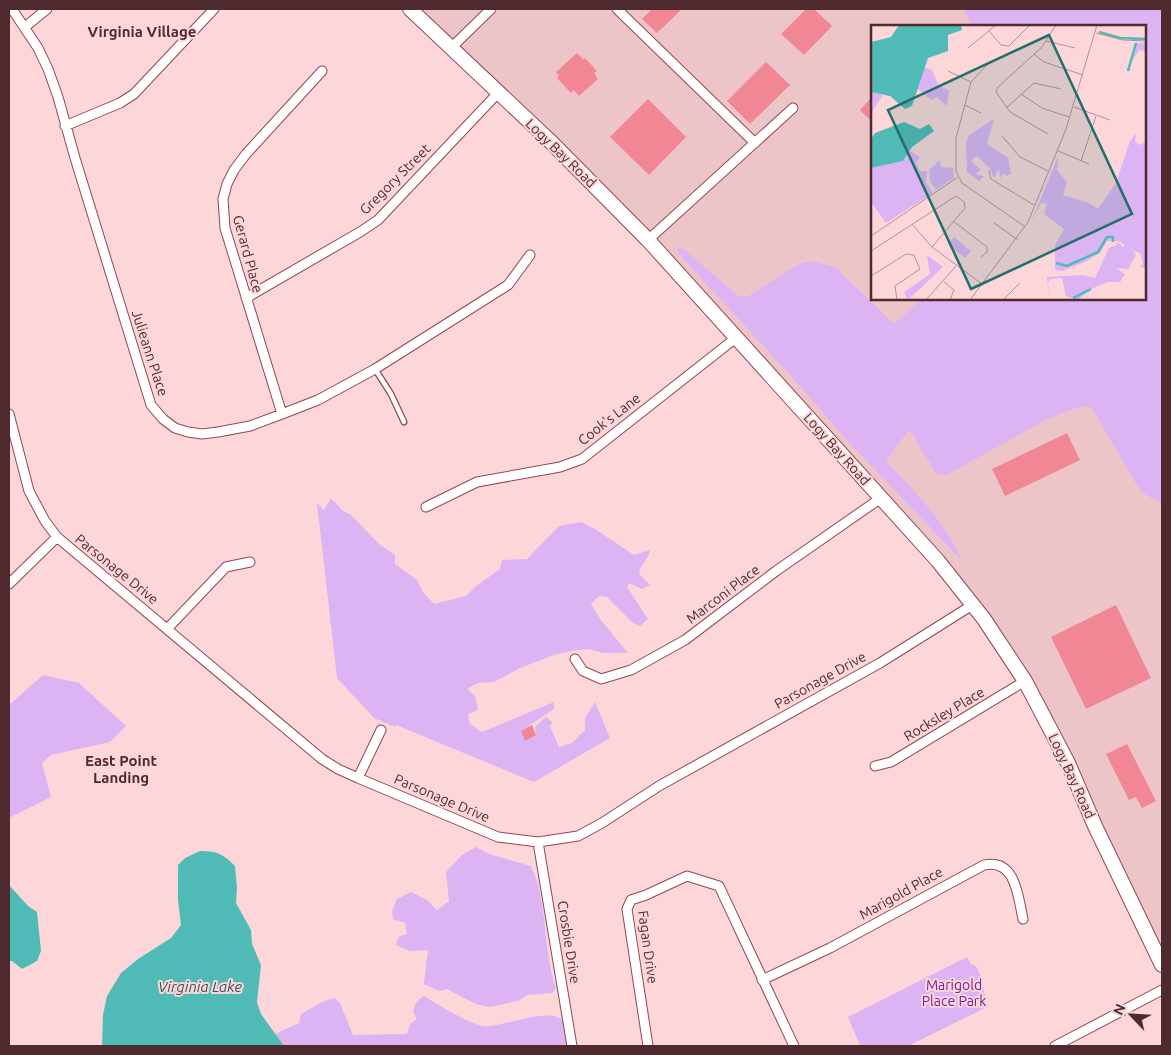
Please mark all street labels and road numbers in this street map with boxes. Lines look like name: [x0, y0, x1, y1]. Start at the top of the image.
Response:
street label: Logy Bay Road: [522, 115, 600, 191]
street label: Gregory Street: [356, 140, 434, 218]
street label: Gerard Place: [230, 213, 266, 295]
street label: Julieann Place: [129, 308, 171, 398]
street label: Cook's Lane: [575, 390, 643, 448]
street label: Logy Bay Road: [800, 410, 874, 488]
street label: Parsonage Drive: [72, 531, 162, 607]
street label: Marconi Place: [683, 561, 763, 627]
street label: Parsonage Drive: [771, 648, 869, 712]
street label: Rocksley Place: [901, 684, 987, 744]
street label: Logy Bay Road: [1045, 731, 1099, 821]
street label: Parsonage Drive: [392, 771, 492, 825]
street label: Marigold Place: [857, 863, 945, 923]
street label: Crosbie Drive: [555, 899, 583, 985]
street label: Fagan Drive: [635, 909, 661, 985]

